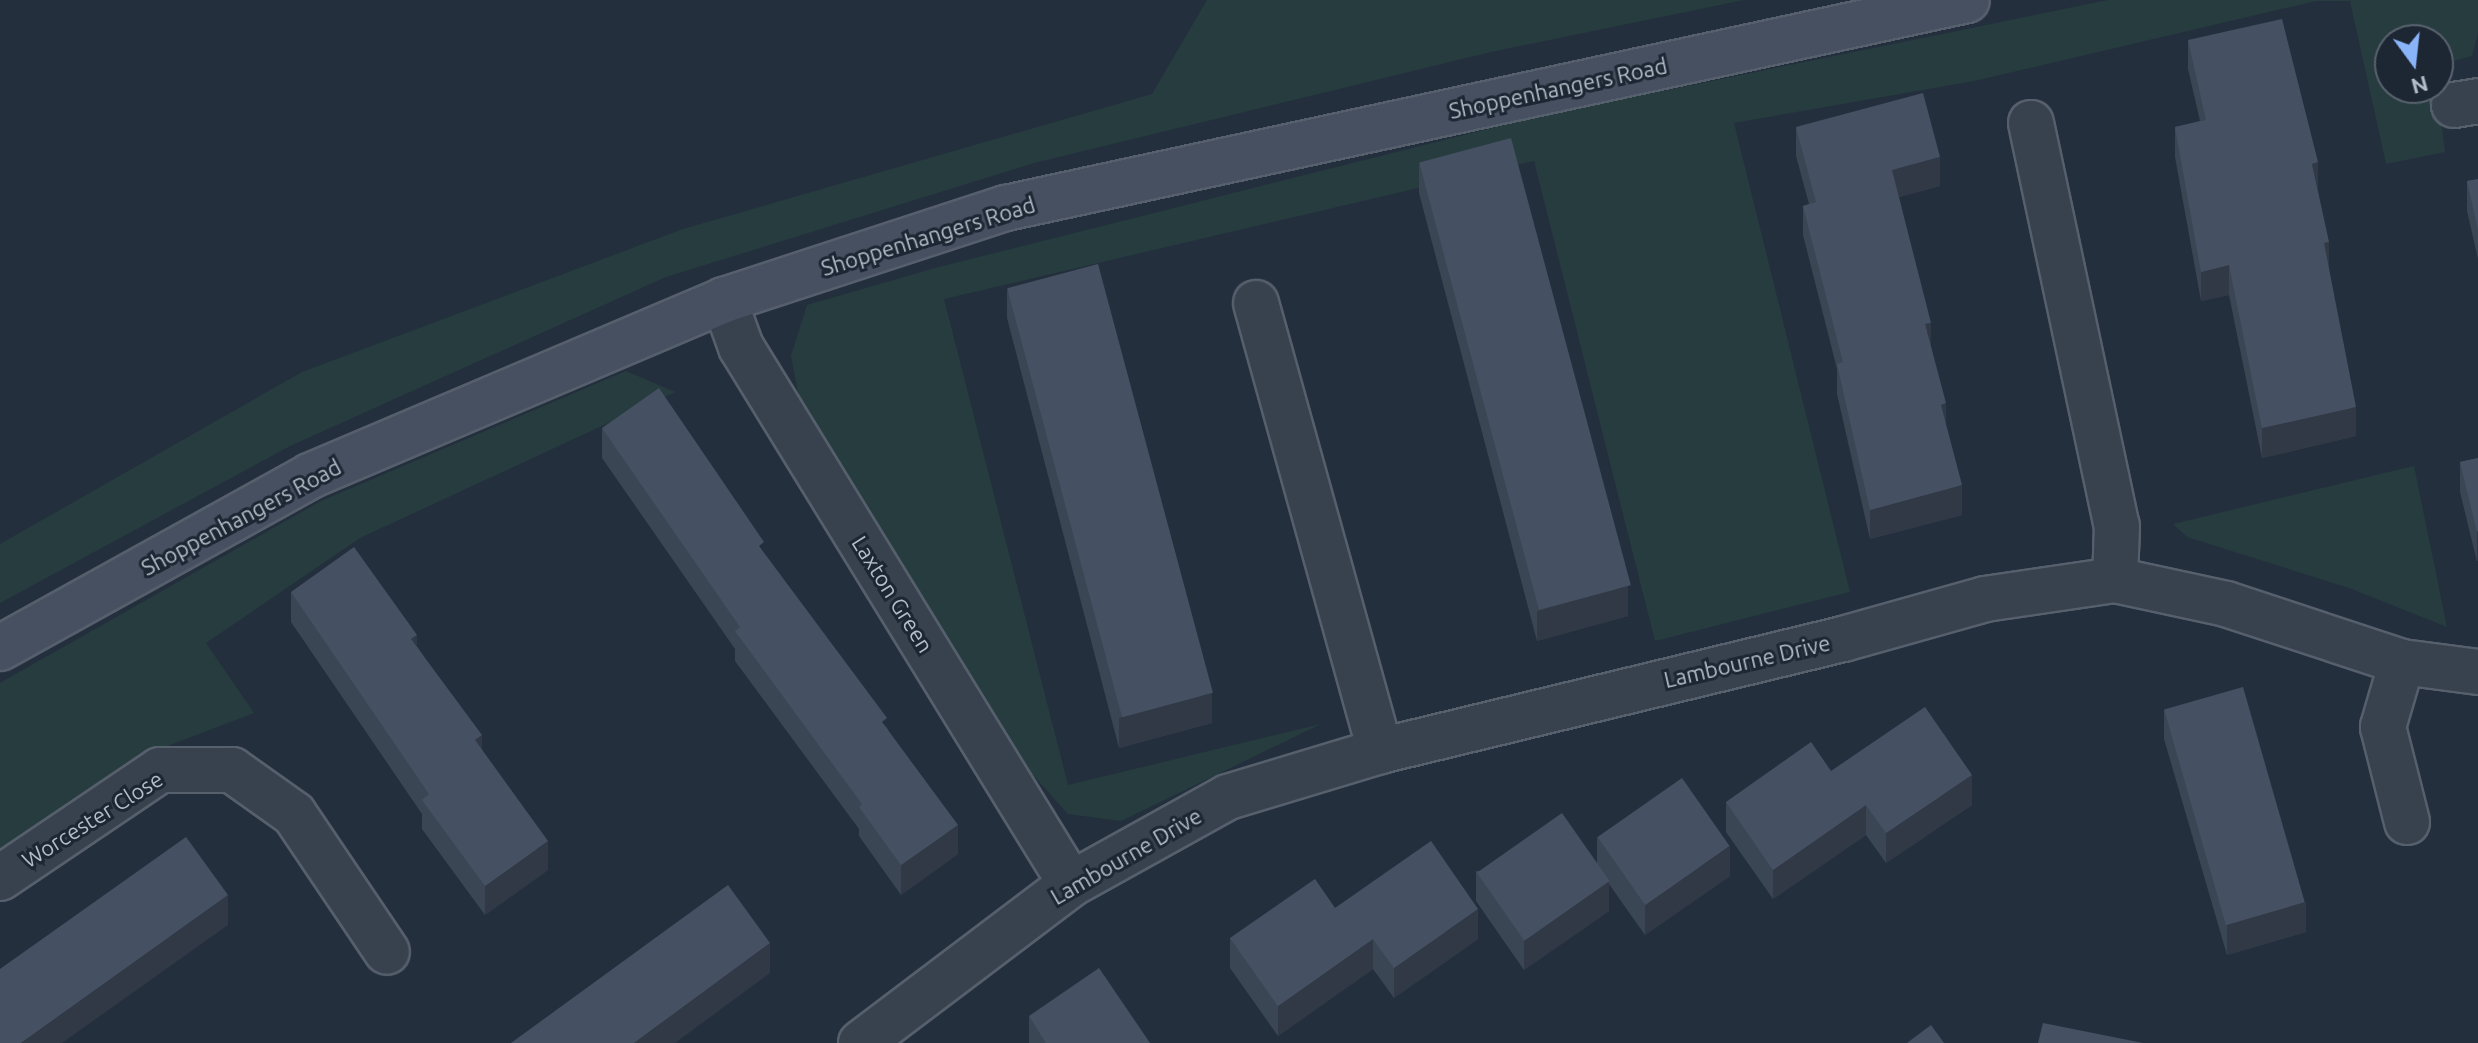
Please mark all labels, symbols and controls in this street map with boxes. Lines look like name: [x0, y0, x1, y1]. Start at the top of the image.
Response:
north arrow: [2374, 24, 2454, 104]
street label: Shoppenhangers Road: [1447, 52, 1669, 124]
text: N: [2409, 72, 2431, 100]
street label: Shoppenhangers Road: [818, 191, 1038, 281]
street label: Shoppenhangers Road: [137, 453, 345, 581]
street label: Laxton Green: [847, 531, 939, 657]
street label: Lambourne Drive: [1661, 629, 1833, 693]
street label: Worcester Close: [17, 765, 167, 873]
street label: Lambourne Drive: [1046, 802, 1206, 910]

